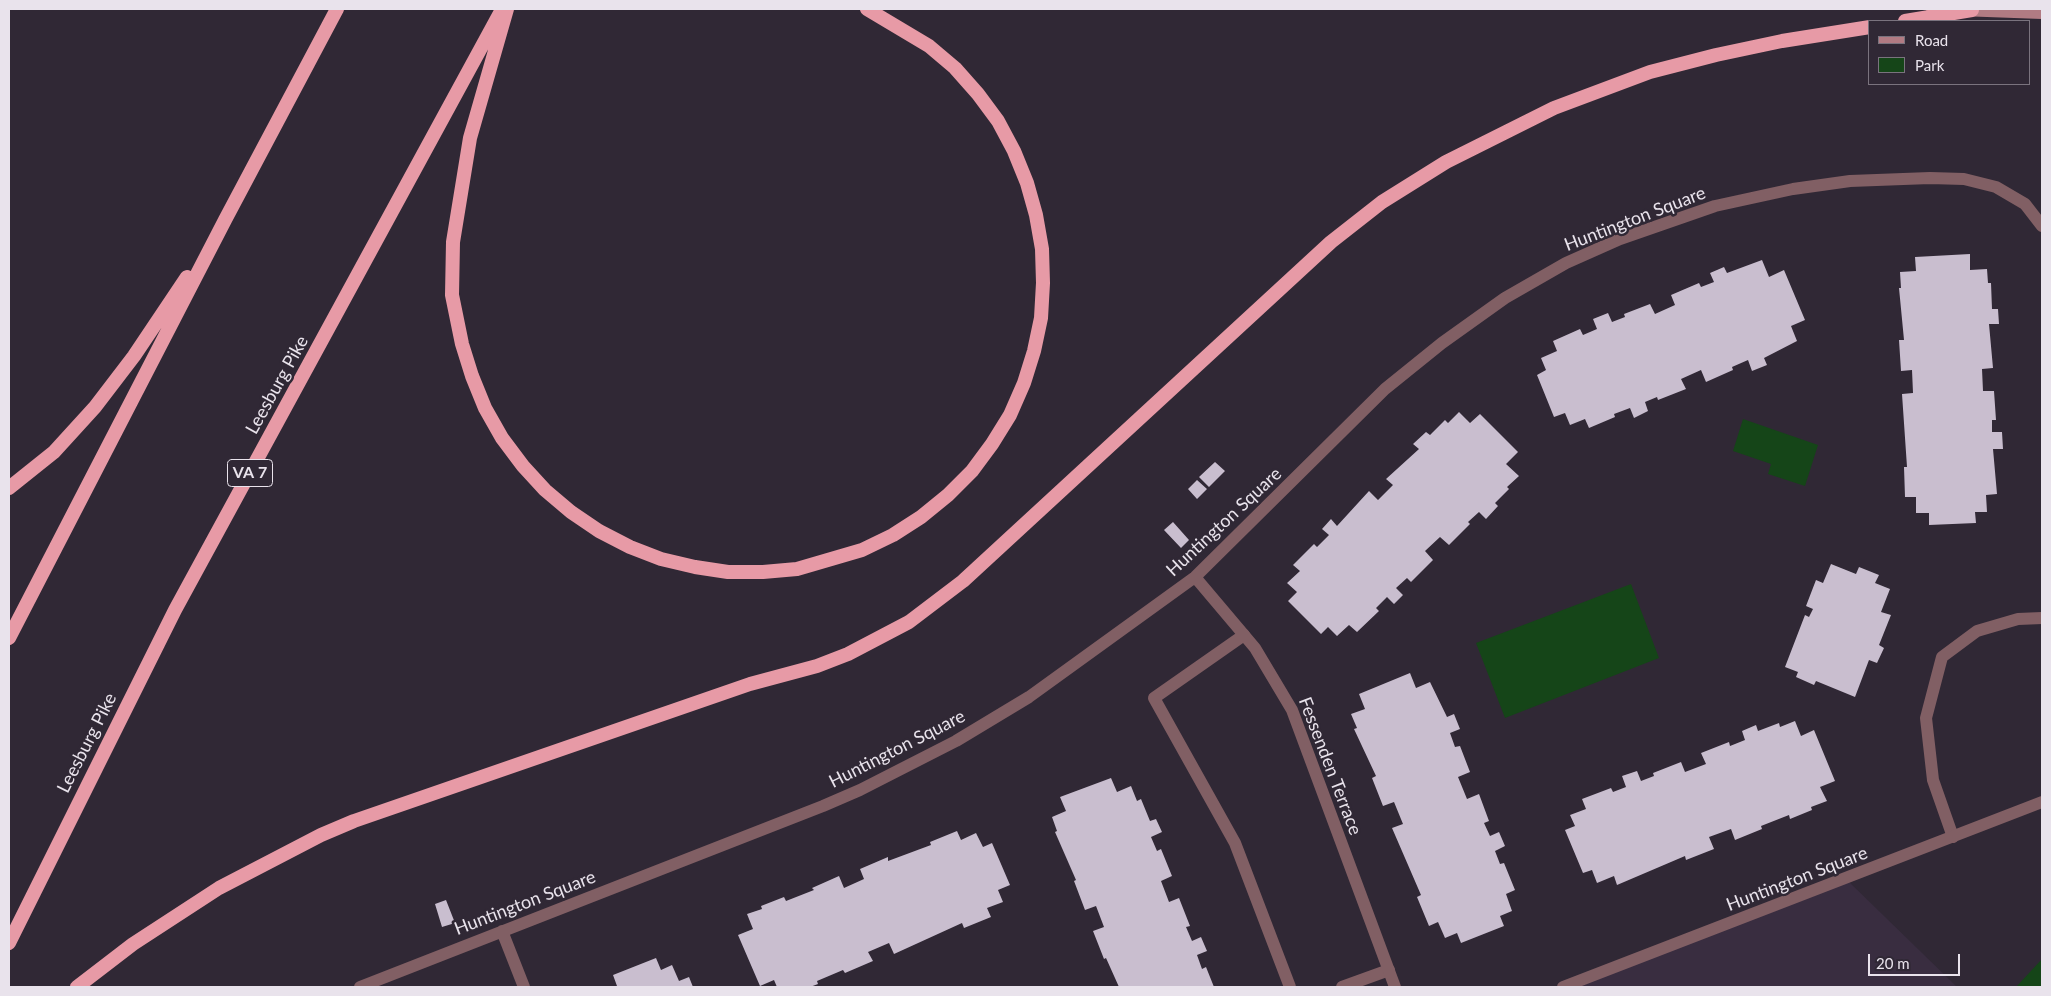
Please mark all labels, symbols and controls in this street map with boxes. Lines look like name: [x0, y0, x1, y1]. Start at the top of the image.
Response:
legend: [1868, 20, 2031, 85]
text: Road: [1915, 31, 1948, 49]
text: Park: [1915, 56, 1944, 74]
street label: Huntington Square: [1561, 182, 1709, 256]
street label: Leesburg Pike: [241, 332, 313, 438]
road number: VA 7: [228, 459, 272, 486]
street label: Huntington Square: [1162, 463, 1286, 581]
street label: Leesburg Pike: [53, 690, 121, 796]
street label: Fessenden Terrace: [1294, 694, 1366, 838]
street label: Huntington Square: [825, 705, 969, 793]
street label: Huntington Square: [1723, 842, 1871, 916]
street label: Huntington Square: [451, 866, 599, 940]
scale bar: [1871, 944, 1964, 976]
text: 20 m: [1876, 954, 1910, 972]

